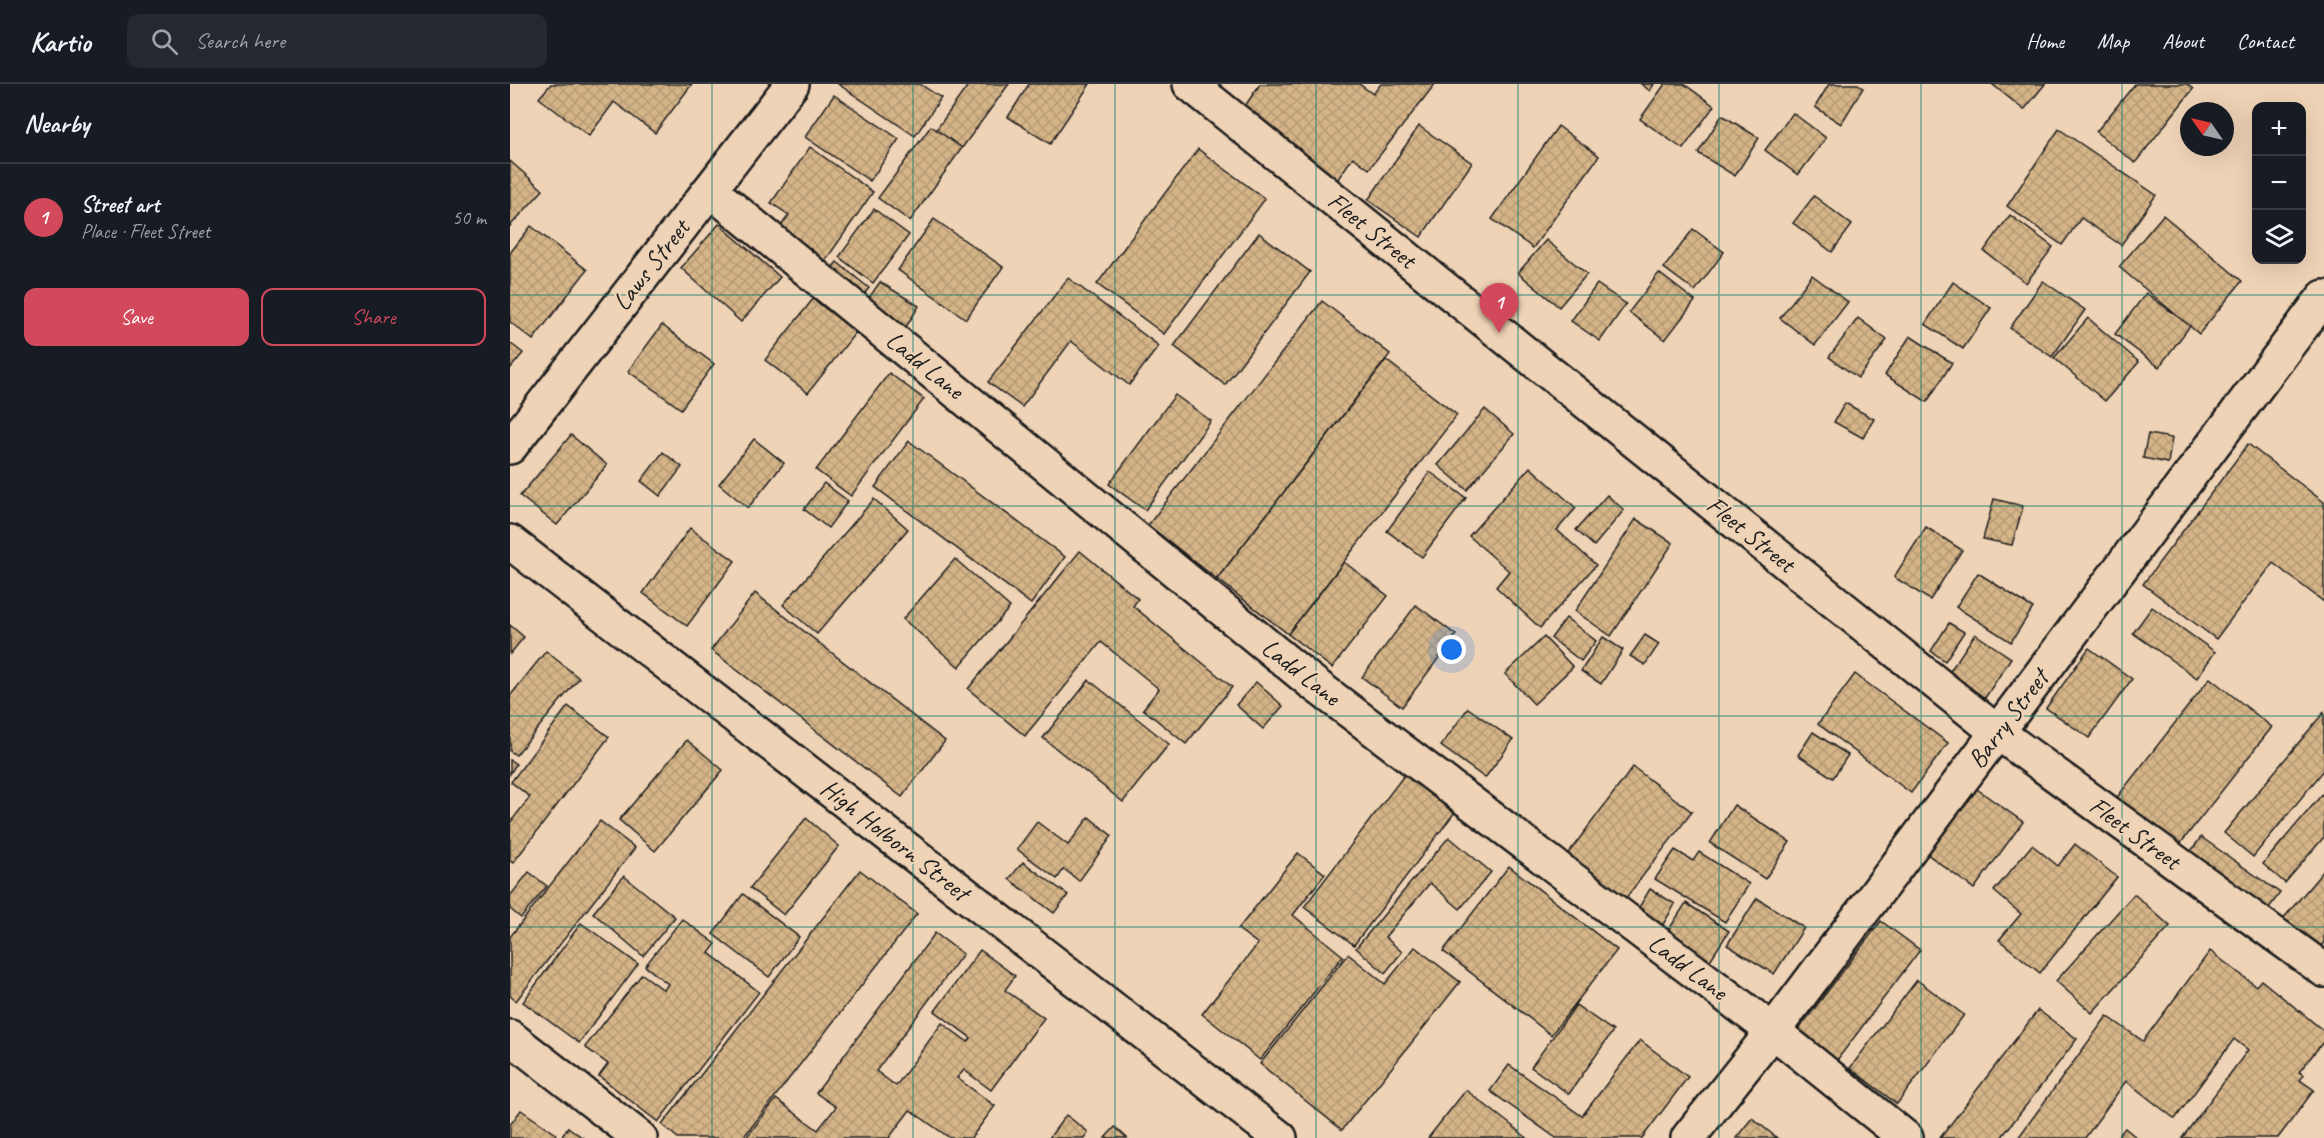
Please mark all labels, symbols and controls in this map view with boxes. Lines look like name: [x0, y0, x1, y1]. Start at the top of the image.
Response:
search box: [127, 14, 547, 68]
text: Kartio: [30, 24, 91, 59]
icon: search: [148, 25, 181, 58]
text: Search here: [196, 27, 285, 55]
text: Home: [2026, 28, 2064, 54]
text: Map: [2097, 28, 2129, 54]
text: About: [2162, 28, 2204, 54]
text: Contact: [2237, 28, 2294, 54]
north arrow: [2180, 102, 2234, 156]
map controls: [2252, 102, 2306, 264]
button: +: [2252, 102, 2306, 156]
text: Nearby: [24, 107, 89, 140]
button: −: [2252, 156, 2306, 210]
street label: Fleet Street: [1321, 184, 1425, 277]
text: Street art: [81, 191, 159, 219]
text: 1: [39, 205, 48, 230]
text: 50 m: [452, 205, 486, 230]
button: layers: [2252, 210, 2306, 264]
street label: Laws Street: [605, 211, 698, 317]
text: Place · Fleet Street: [81, 219, 210, 244]
pin: 1: [1480, 284, 1518, 333]
button: Save: [24, 288, 249, 346]
button: Share: [261, 288, 486, 346]
street label: Ladd Lane: [879, 324, 972, 407]
street label: Fleet Street: [1700, 488, 1804, 581]
street label: Ladd Lane: [1255, 631, 1348, 714]
your location: [1437, 635, 1466, 664]
street label: Barry Street: [1960, 660, 2058, 775]
street label: High Holborn Street: [814, 772, 979, 910]
street label: Fleet Street: [2083, 789, 2189, 879]
street label: Ladd Lane: [1642, 926, 1735, 1008]

